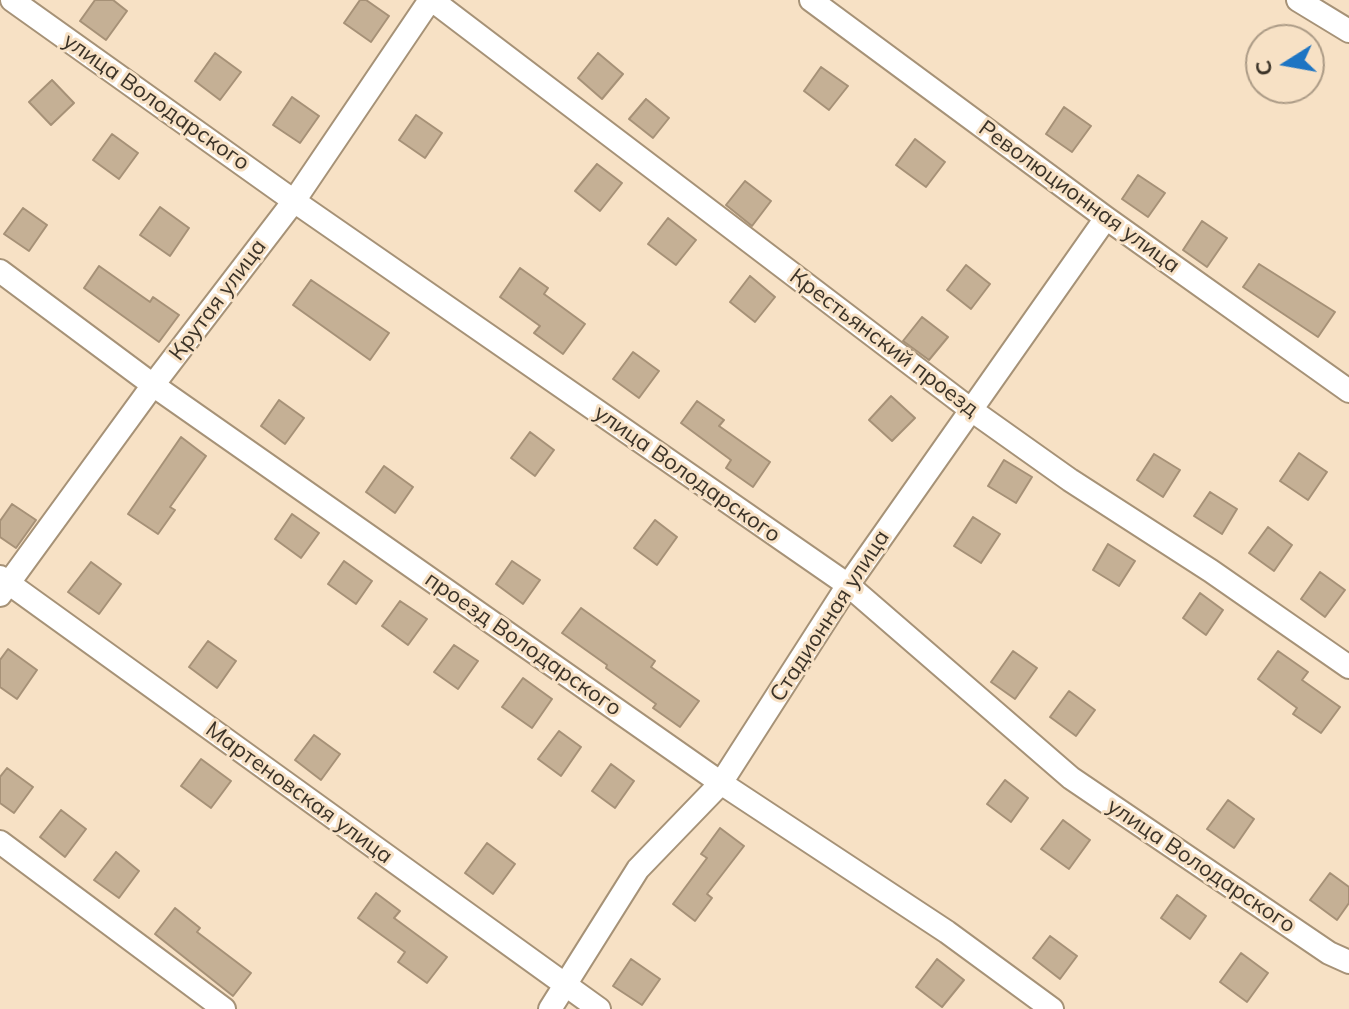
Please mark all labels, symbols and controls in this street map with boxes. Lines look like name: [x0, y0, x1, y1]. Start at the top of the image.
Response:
north arrow: [1245, 24, 1325, 104]
street label: улица Володарского: [58, 28, 254, 176]
text: С: [1248, 58, 1279, 78]
street label: Революционная улица: [973, 115, 1185, 279]
street label: Крутая улица: [164, 234, 272, 366]
street label: Крестьянский проезд: [784, 263, 984, 423]
street label: улица Володарского: [589, 400, 785, 548]
street label: Стадионная улица: [765, 525, 895, 707]
street label: проезд Володарского: [420, 566, 626, 722]
street label: Мартеновская улица: [200, 716, 398, 870]
street label: улица Володарского: [1102, 793, 1300, 939]

